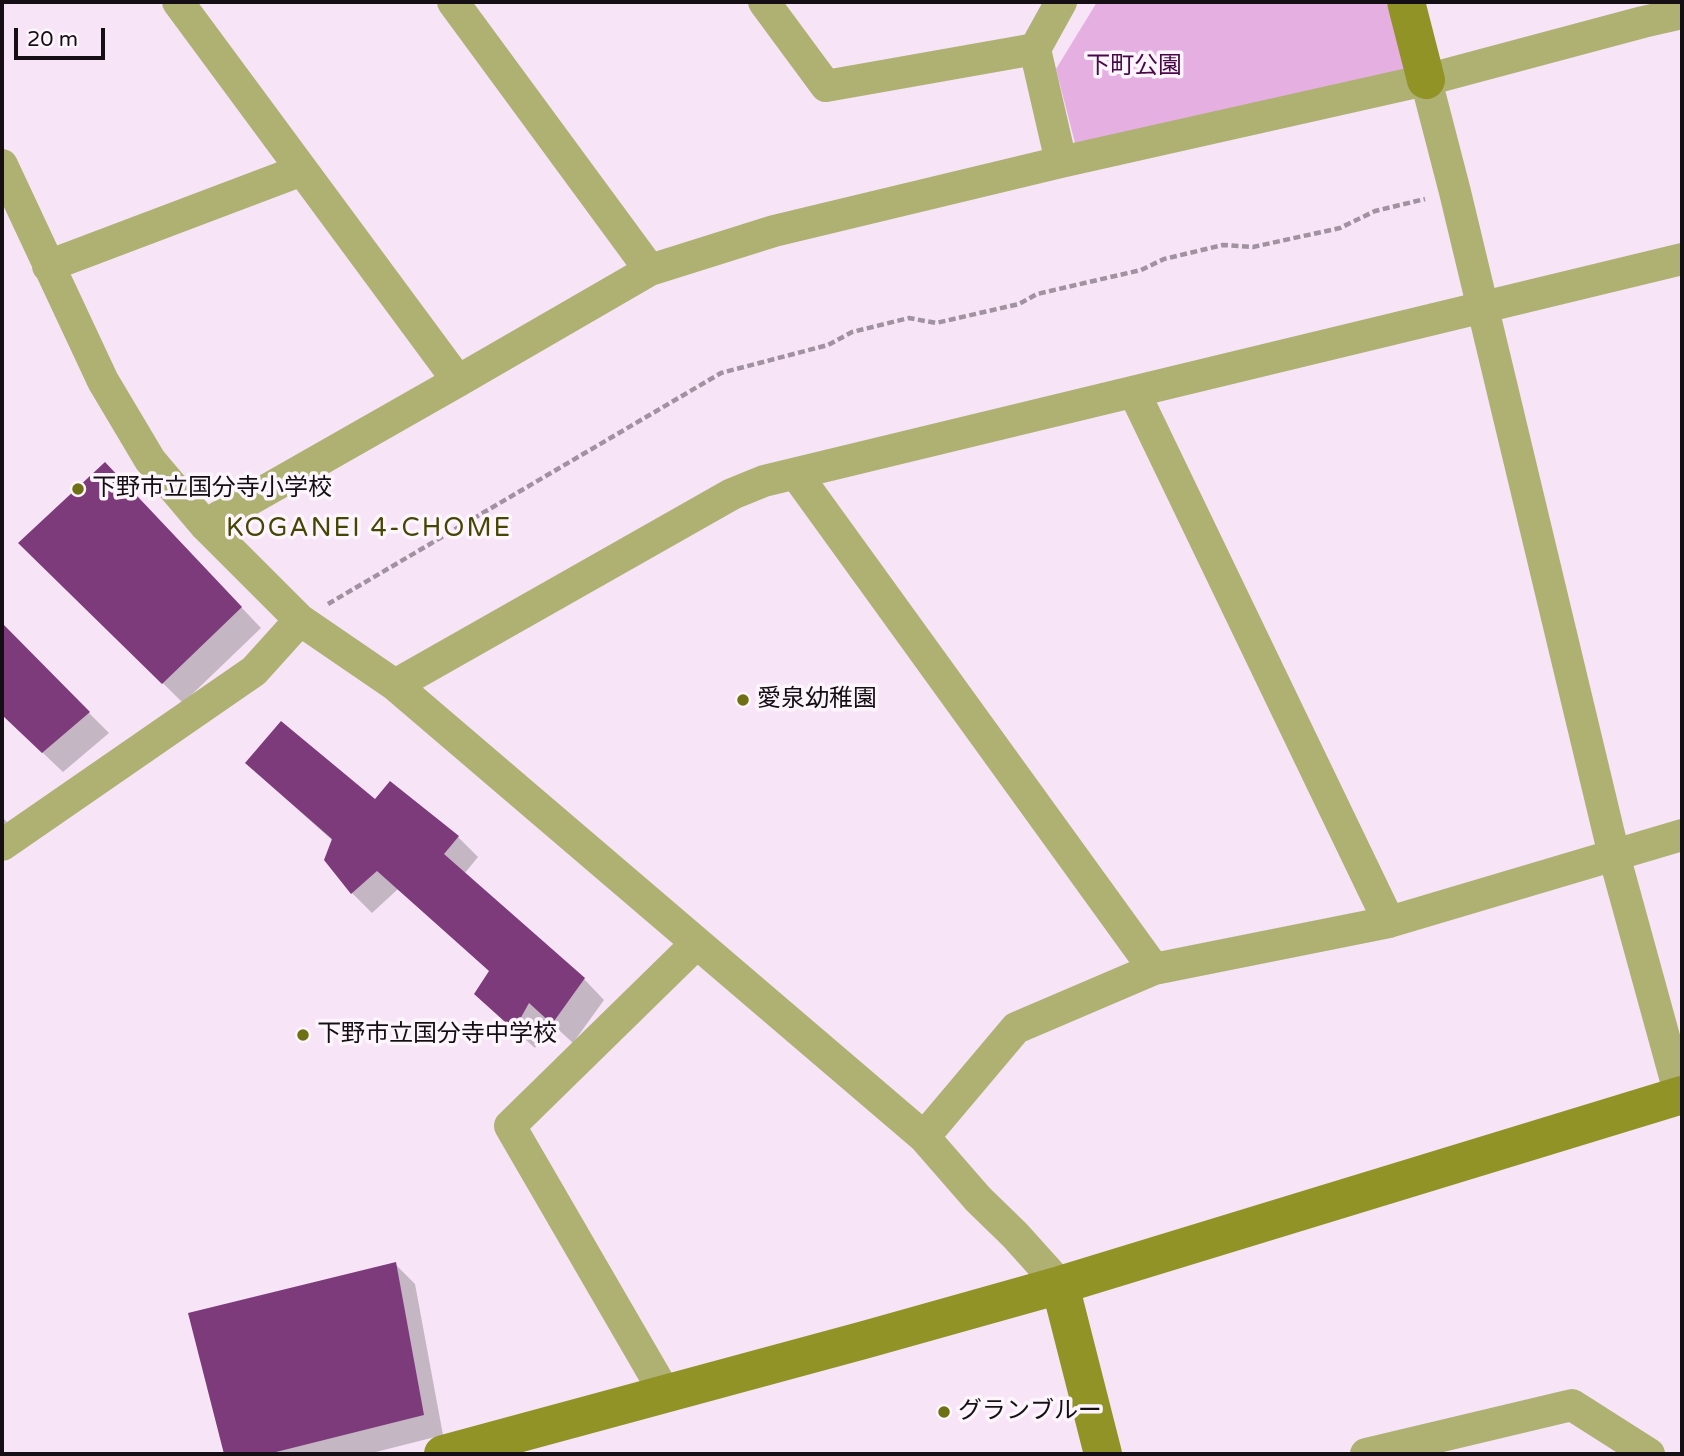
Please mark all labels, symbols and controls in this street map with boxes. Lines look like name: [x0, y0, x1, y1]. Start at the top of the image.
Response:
scale bar: [18, 14, 108, 58]
text: 20 m: [27, 27, 78, 52]
park label: 下町公園: [1086, 53, 1182, 81]
place label: 下野市立国分寺小学校: [92, 475, 332, 503]
marker: 下野市立国分寺小学校: [70, 481, 86, 497]
district label: KOGANEI 4-CHOME: [228, 513, 510, 545]
place label: 愛泉幼稚園: [757, 686, 877, 714]
marker: 愛泉幼稚園: [735, 692, 751, 708]
place label: 下野市立国分寺中学校: [317, 1021, 557, 1049]
marker: 下野市立国分寺中学校: [295, 1027, 311, 1043]
place label: グランブルー: [958, 1398, 1102, 1426]
marker: グランブルー: [936, 1404, 952, 1420]

